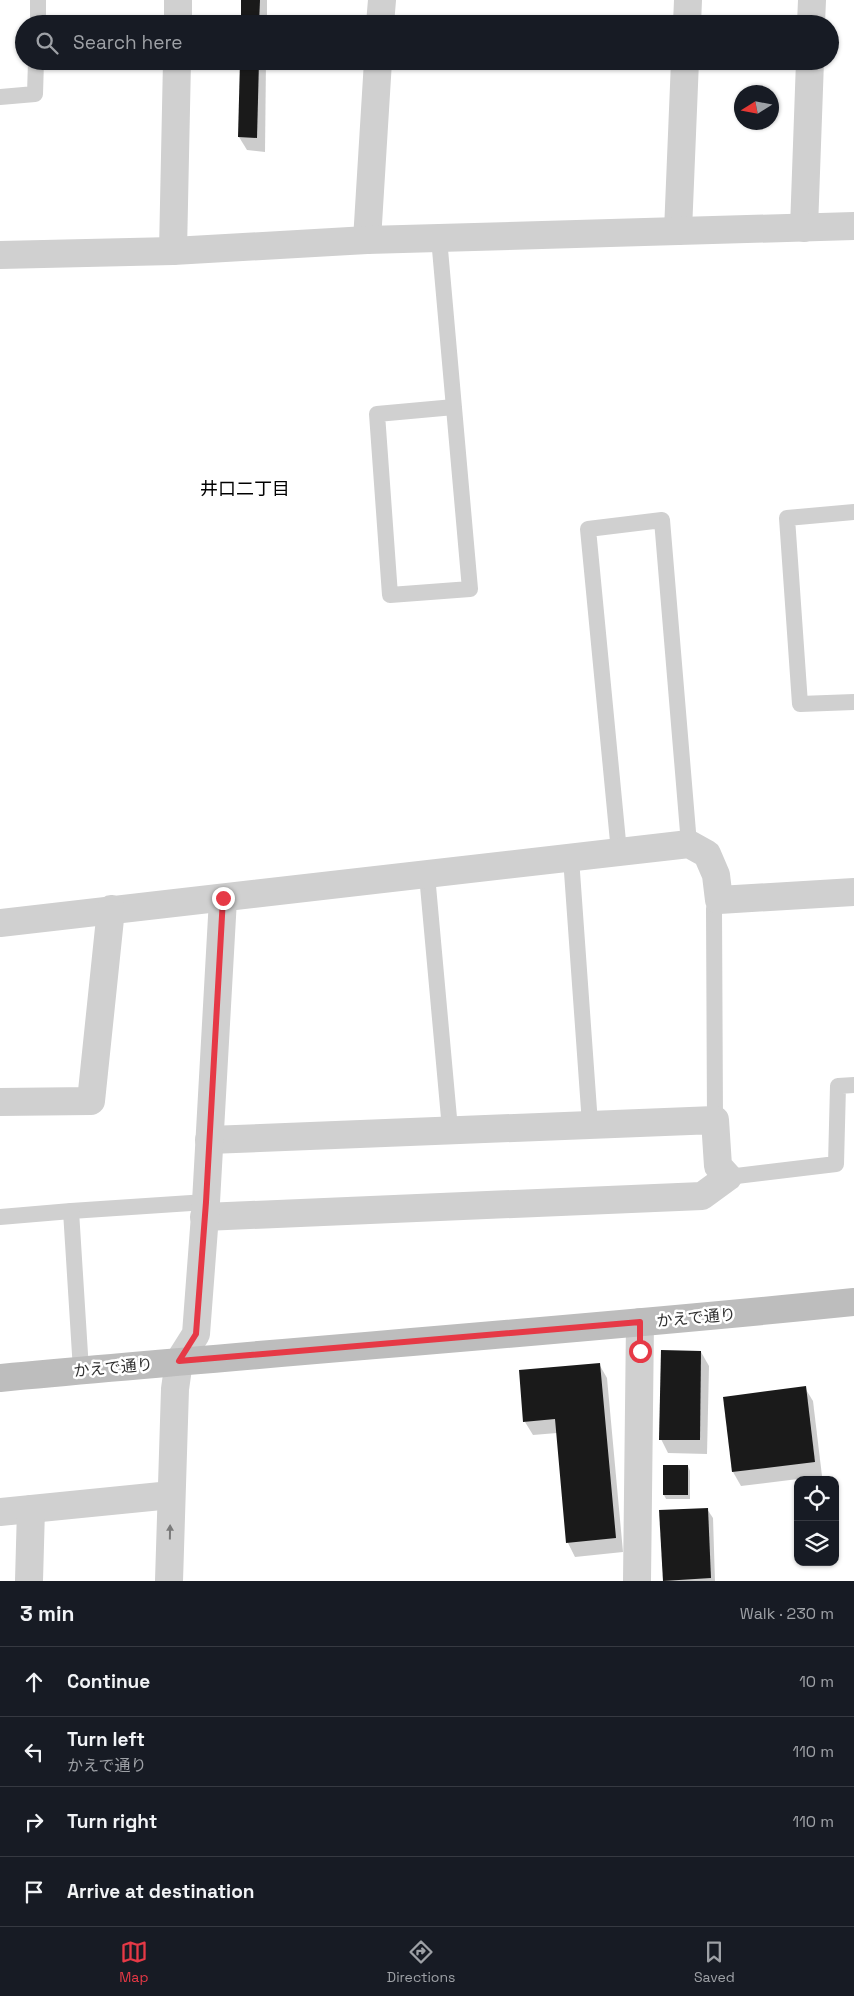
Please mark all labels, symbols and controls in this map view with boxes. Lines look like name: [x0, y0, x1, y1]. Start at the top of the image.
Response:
search box: [15, 15, 839, 70]
icon: search: [33, 29, 61, 57]
text: Search here: [73, 30, 183, 55]
north arrow: [734, 85, 779, 130]
district label: 井口二丁目: [200, 477, 290, 500]
route end: [212, 887, 235, 910]
street label: かえで通り: [656, 1304, 737, 1331]
route start: [629, 1340, 652, 1363]
street label: かえで通り: [73, 1354, 154, 1381]
map controls: [794, 1476, 839, 1566]
button: locate: [794, 1476, 839, 1521]
button: layers: [794, 1521, 839, 1566]
one-way arrow: [167, 1524, 175, 1540]
text: 3 min: [20, 1600, 75, 1627]
text: Walk · 230 m: [740, 1603, 834, 1624]
icon: ahead: [20, 1668, 48, 1696]
text: Continue: [67, 1669, 150, 1694]
text: 10 m: [799, 1671, 834, 1692]
text: Turn left: [67, 1727, 145, 1752]
icon: left: [20, 1738, 48, 1766]
text: 110 m: [792, 1741, 834, 1762]
text: かえで通り: [67, 1755, 147, 1776]
icon: right: [20, 1808, 48, 1836]
text: Turn right: [67, 1809, 157, 1834]
text: 110 m: [792, 1811, 834, 1832]
icon: arrive: [20, 1878, 48, 1906]
text: Arrive at destination: [67, 1879, 255, 1904]
tab: Map: [119, 1938, 148, 1986]
tab: Directions: [387, 1938, 455, 1986]
tab: Saved: [694, 1938, 735, 1986]

